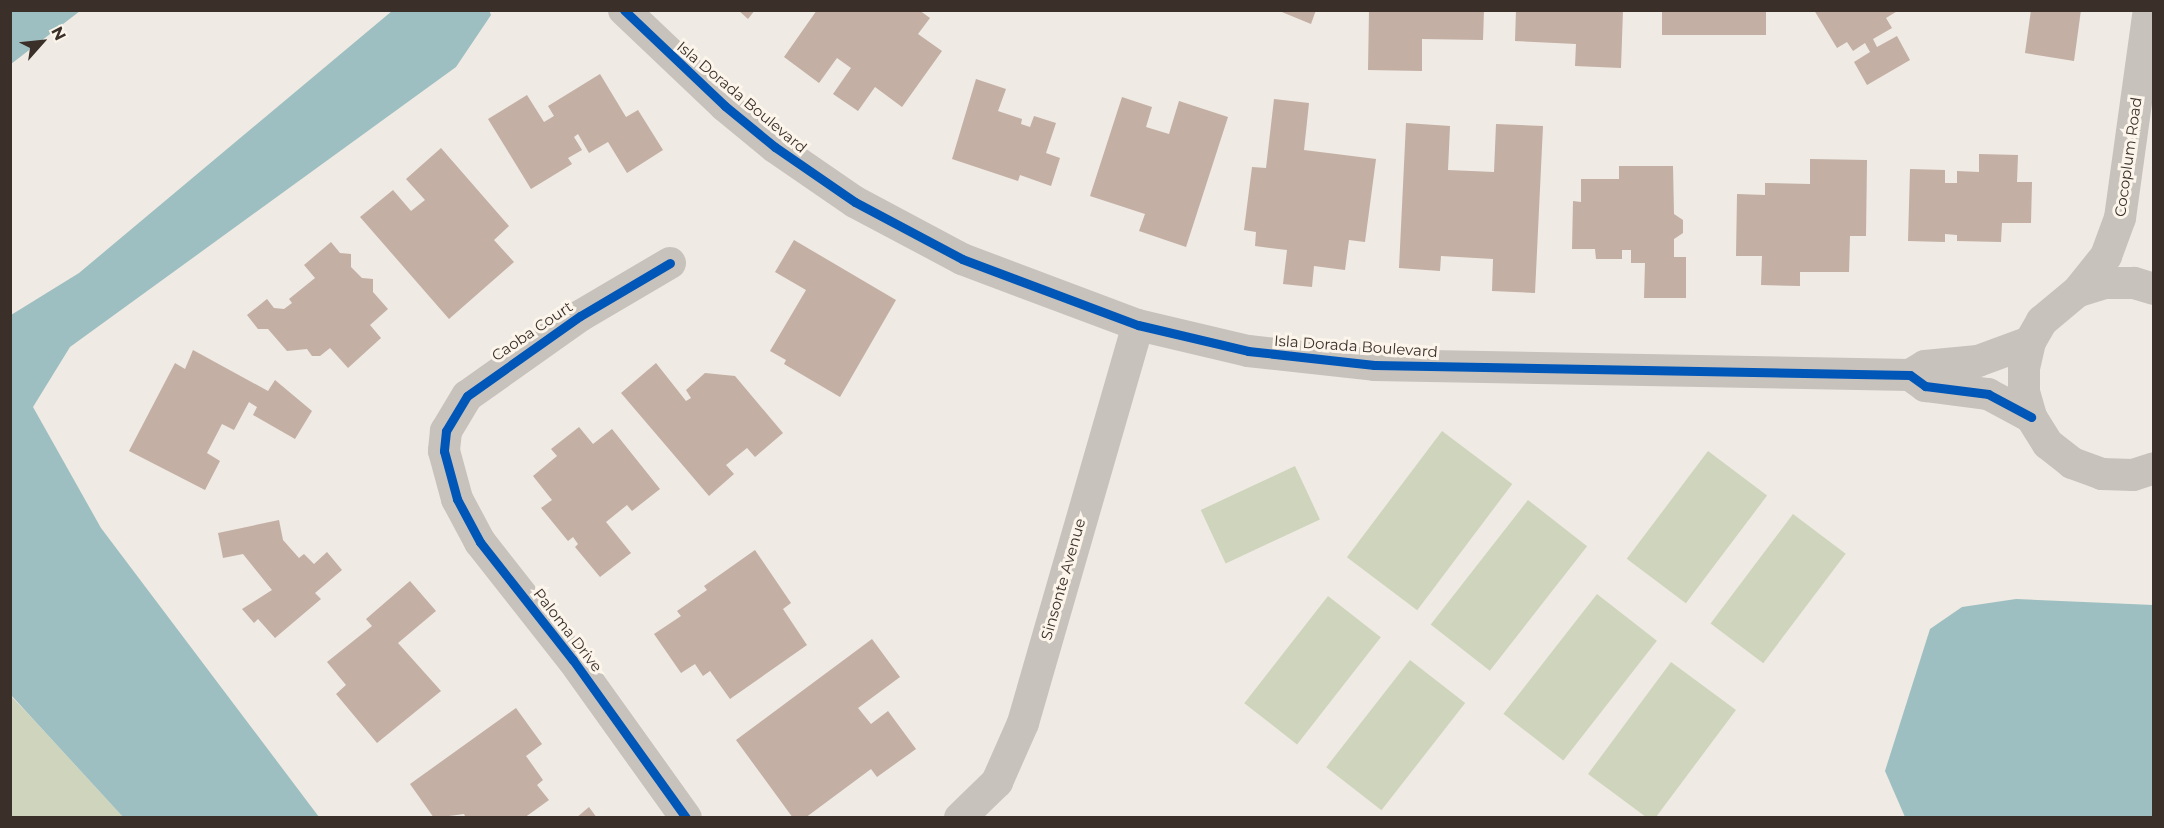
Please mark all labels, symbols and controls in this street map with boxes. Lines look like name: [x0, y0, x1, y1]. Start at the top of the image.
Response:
north arrow: [12, 12, 72, 72]
text: N: [47, 24, 70, 44]
street label: Isla Dorada Boulevard: [673, 37, 811, 157]
street label: Cocoplum Road: [2111, 96, 2145, 218]
street label: Caoba Court: [488, 297, 576, 365]
street label: Isla Dorada Boulevard: [1274, 331, 1438, 361]
street label: Sinsonte Avenue: [1037, 516, 1089, 642]
street label: Paloma Drive: [530, 585, 606, 675]

